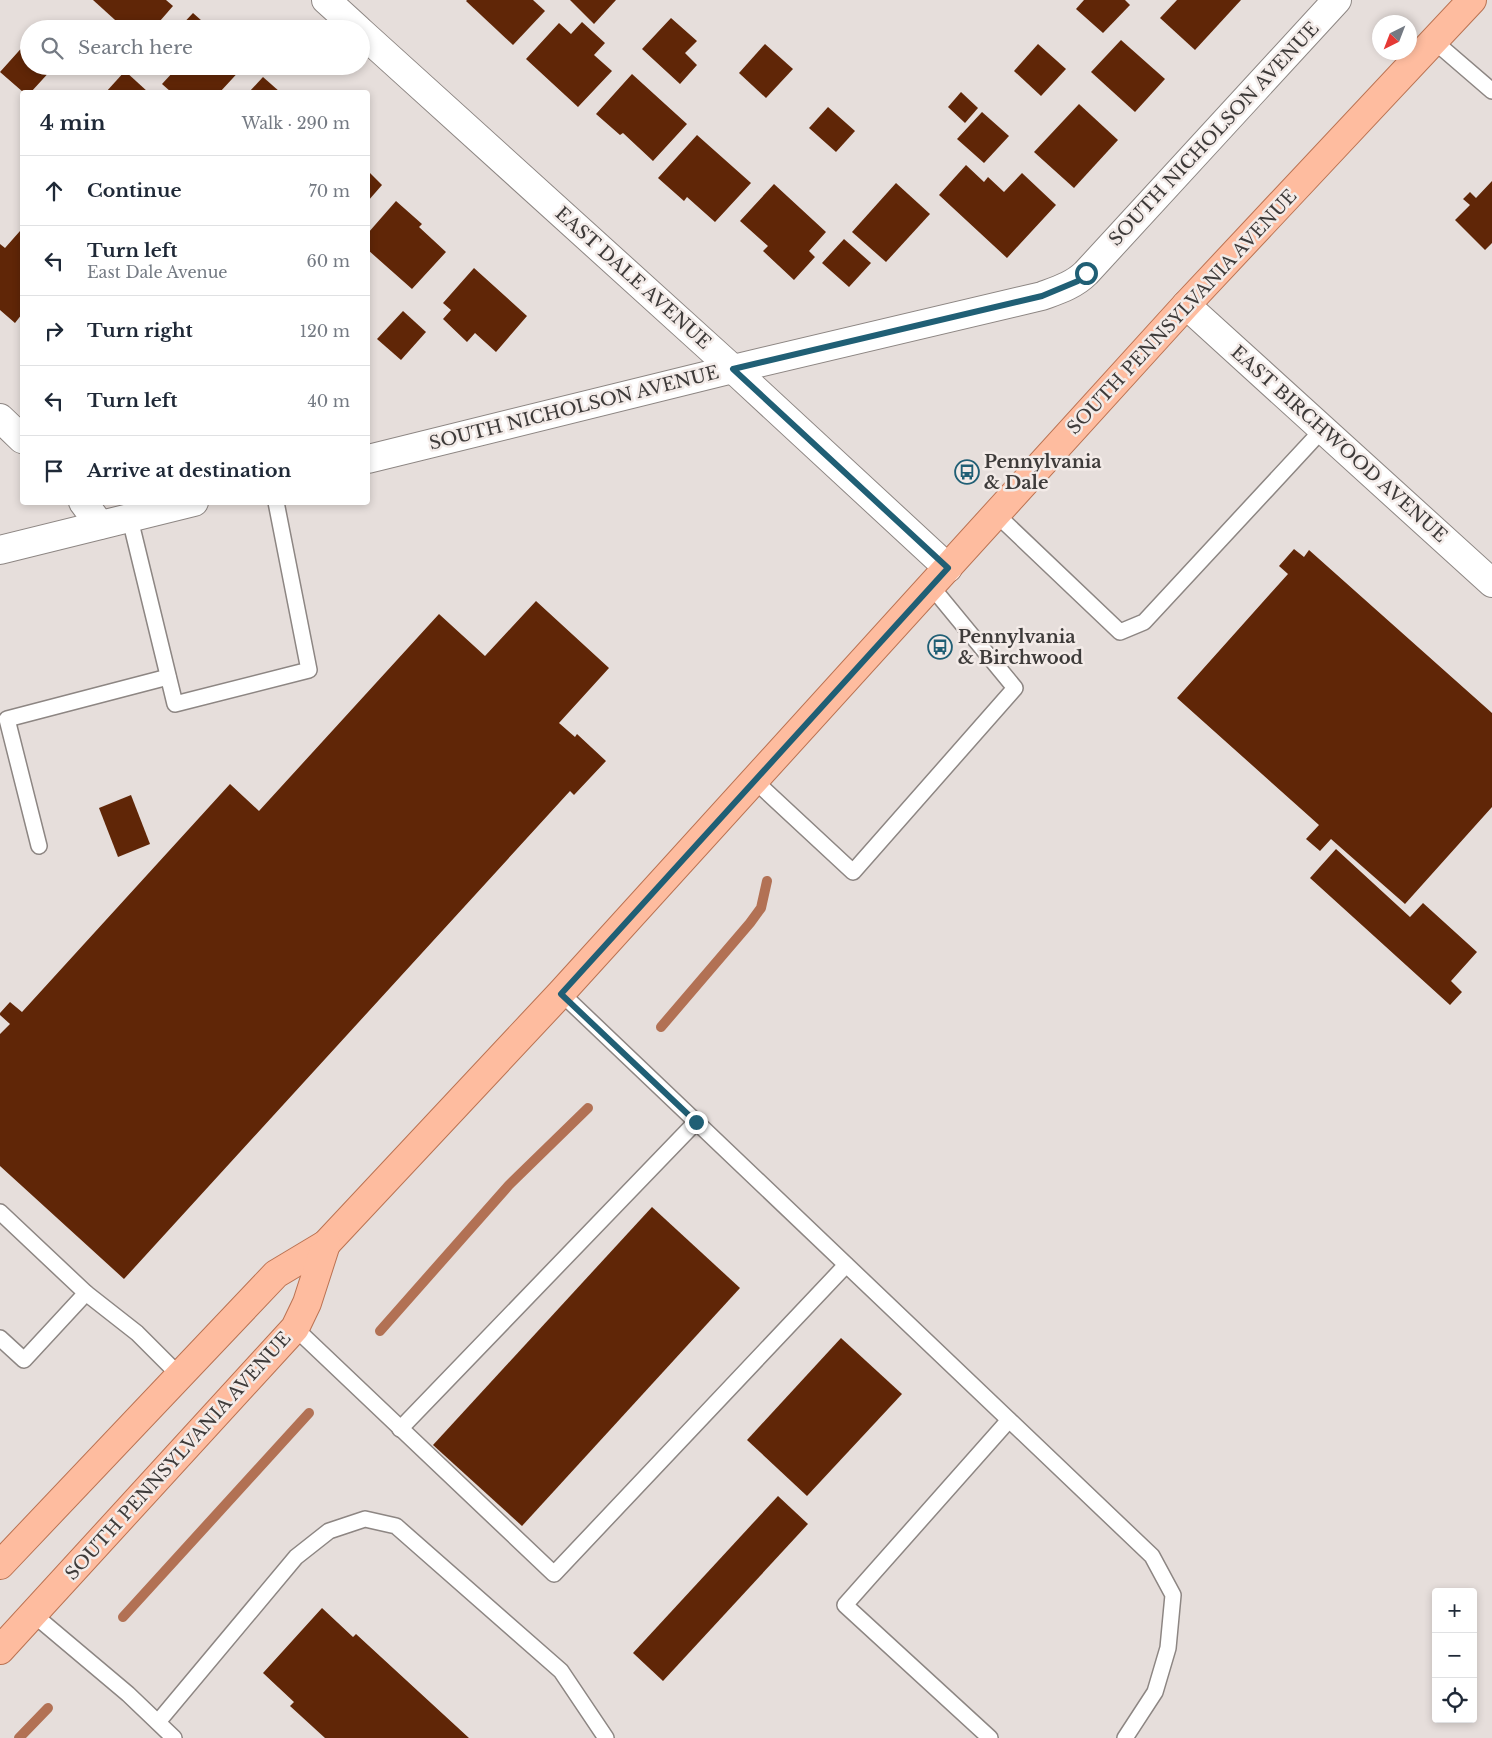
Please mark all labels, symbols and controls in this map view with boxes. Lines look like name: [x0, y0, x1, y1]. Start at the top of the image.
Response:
north arrow: [1372, 15, 1417, 60]
street label: SOUTH NICHOLSON AVENUE: [1104, 18, 1324, 250]
search box: [20, 20, 370, 75]
icon: search: [38, 34, 66, 62]
text: Search here: [78, 36, 193, 59]
text: 4 min: [40, 110, 106, 136]
text: Walk · 290 m: [242, 113, 350, 133]
icon: ahead: [40, 177, 68, 205]
text: Continue: [87, 179, 182, 202]
text: 70 m: [309, 181, 350, 201]
street label: SOUTH PENNSYLVANIA AVENUE: [1063, 185, 1301, 439]
street label: EAST DALE AVENUE: [551, 202, 715, 354]
text: Turn left: [87, 239, 178, 262]
icon: left: [40, 247, 68, 275]
text: 60 m: [307, 251, 350, 271]
text: East Dale Avenue: [87, 262, 228, 282]
route start: [1075, 262, 1098, 285]
icon: right: [40, 317, 68, 345]
text: Turn right: [87, 319, 193, 342]
text: 120 m: [300, 321, 350, 341]
street label: EAST BIRCHWOOD AVENUE: [1226, 341, 1452, 547]
street label: SOUTH NICHOLSON AVENUE: [427, 361, 721, 455]
icon: left: [40, 387, 68, 415]
text: Turn left: [87, 389, 178, 412]
text: 40 m: [307, 391, 350, 411]
place label: Pennylvania & Dale: [984, 451, 1102, 494]
icon: arrive: [40, 457, 68, 485]
text: Arrive at destination: [87, 459, 291, 482]
bus stop icon: Pennylvania & Dale: [954, 459, 980, 485]
place label: Pennylvania & Birchwood: [958, 626, 1084, 669]
bus stop icon: Pennylvania & Birchwood: [927, 634, 953, 660]
route end: [685, 1111, 708, 1134]
street label: SOUTH PENNSYLVANIA AVENUE: [61, 1327, 295, 1585]
map controls: [1432, 1588, 1477, 1723]
button: +: [1432, 1588, 1477, 1633]
button: −: [1432, 1633, 1477, 1678]
button: locate: [1432, 1678, 1477, 1723]

